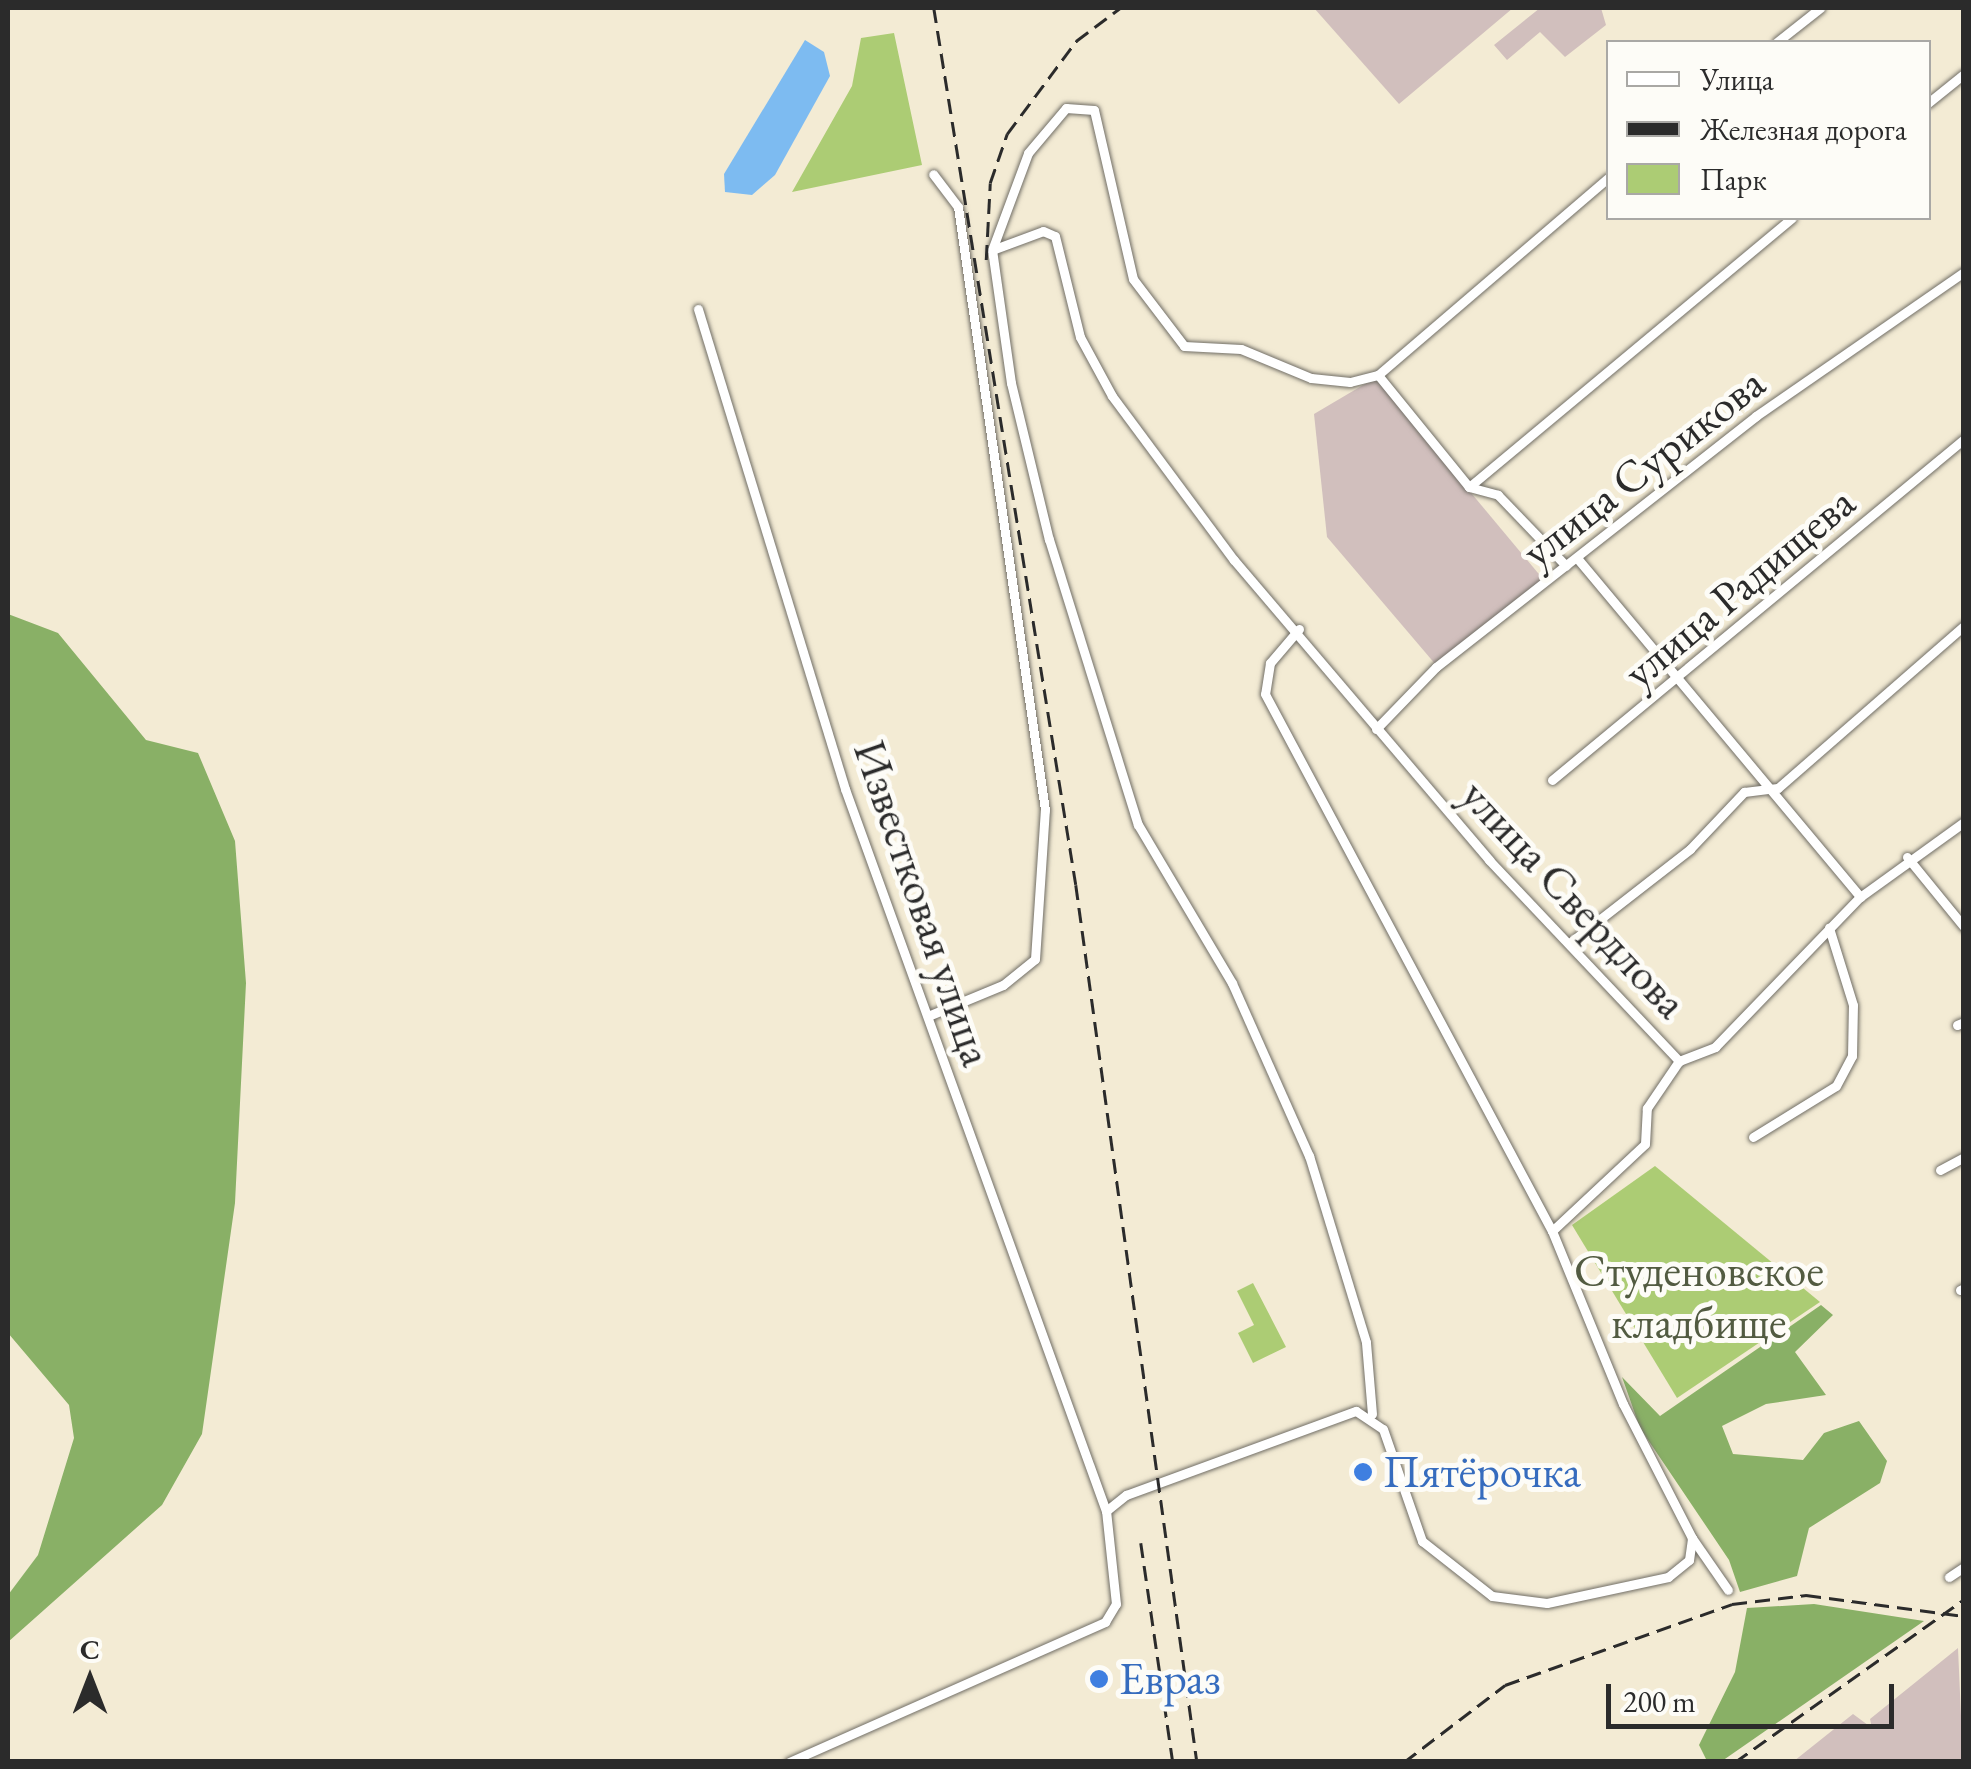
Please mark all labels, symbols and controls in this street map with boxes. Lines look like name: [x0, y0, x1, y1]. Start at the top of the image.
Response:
legend: [1606, 40, 1931, 220]
text: Улица: [1700, 60, 1774, 99]
text: Железная дорога: [1700, 110, 1907, 149]
text: Парк: [1700, 160, 1767, 199]
street label: улица Сурикова: [1511, 356, 1775, 578]
street label: улица Радищева: [1613, 475, 1865, 699]
street label: Известковая улица: [842, 733, 1004, 1073]
street label: улица Свердлова: [1450, 769, 1698, 1029]
park label: Студеновское кладбище: [1574, 1244, 1824, 1350]
place label: Пятёрочка: [1383, 1445, 1581, 1499]
marker: Пятёрочка: [1352, 1461, 1374, 1483]
north arrow: [40, 1629, 140, 1729]
text: С: [80, 1631, 100, 1667]
place label: Евраз: [1119, 1652, 1221, 1706]
scale bar: [1611, 1664, 1898, 1726]
marker: Евраз: [1088, 1668, 1110, 1690]
text: 200 m: [1623, 1682, 1696, 1721]

